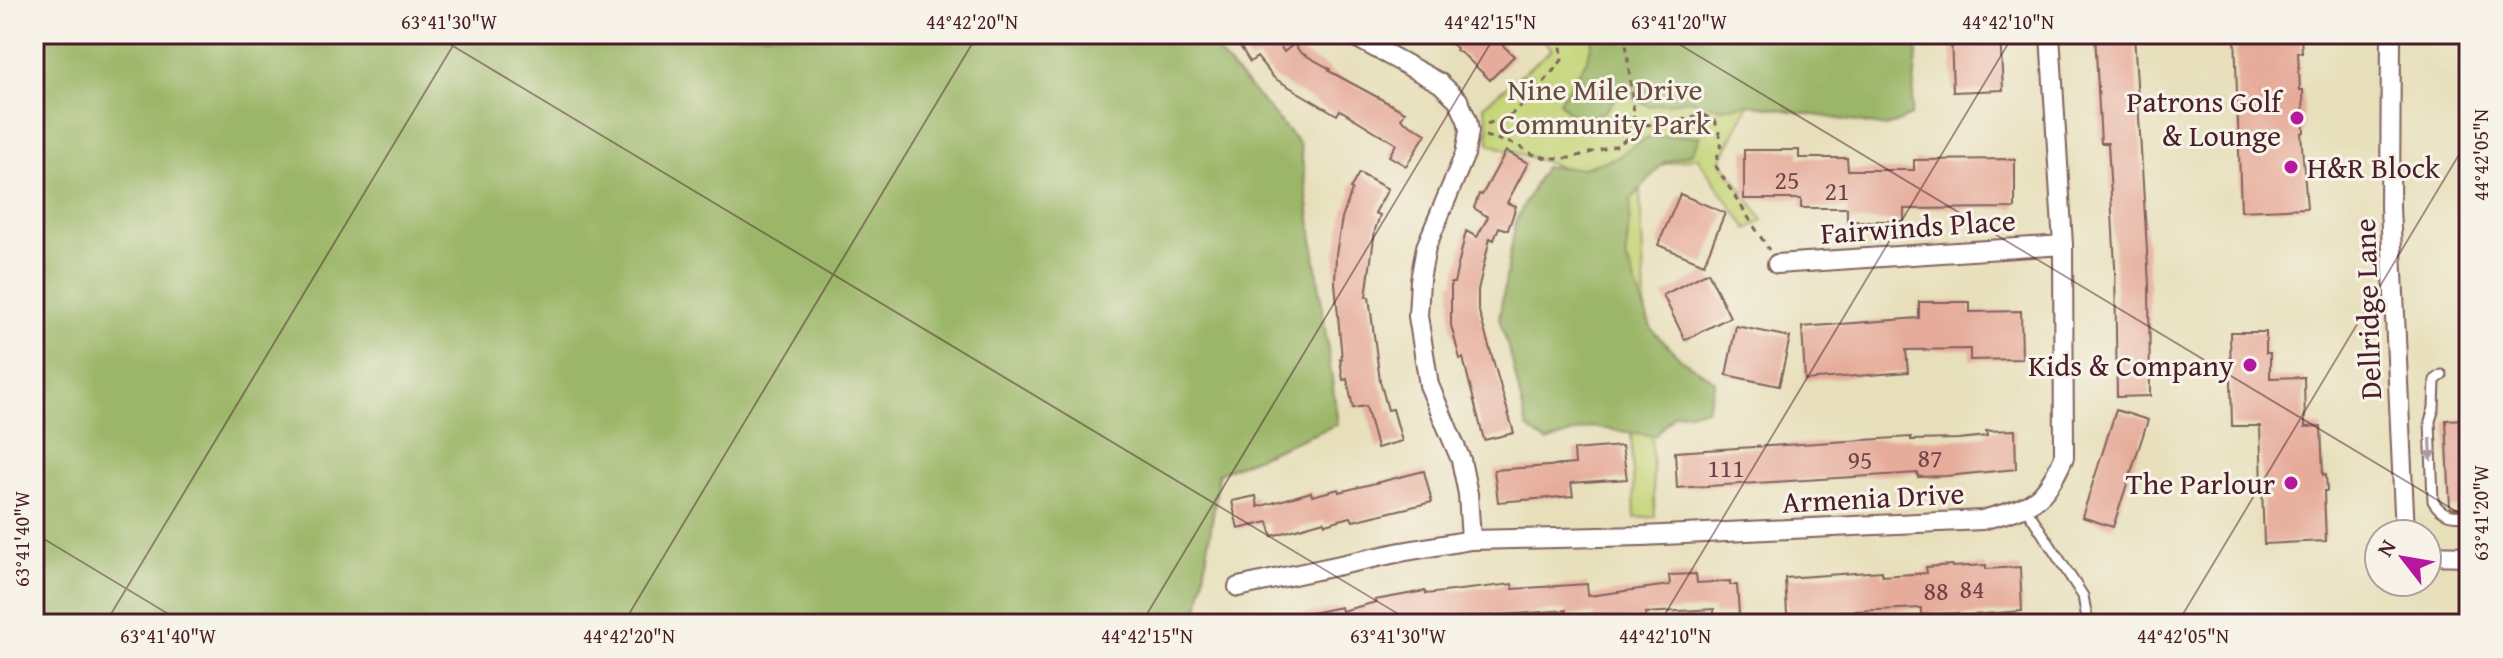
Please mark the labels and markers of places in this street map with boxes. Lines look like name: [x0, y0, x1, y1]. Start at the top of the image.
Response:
place label: Patrons Golf & Lounge: [2126, 79, 2284, 157]
marker: Patrons Golf & Lounge: [2288, 109, 2306, 127]
place label: H&R Block: [2307, 145, 2441, 189]
marker: H&R Block: [2282, 158, 2300, 176]
place label: Kids & Company: [2028, 343, 2234, 387]
marker: Kids & Company: [2241, 356, 2259, 374]
place label: The Parlour: [2126, 461, 2275, 505]
marker: The Parlour: [2282, 474, 2300, 492]

